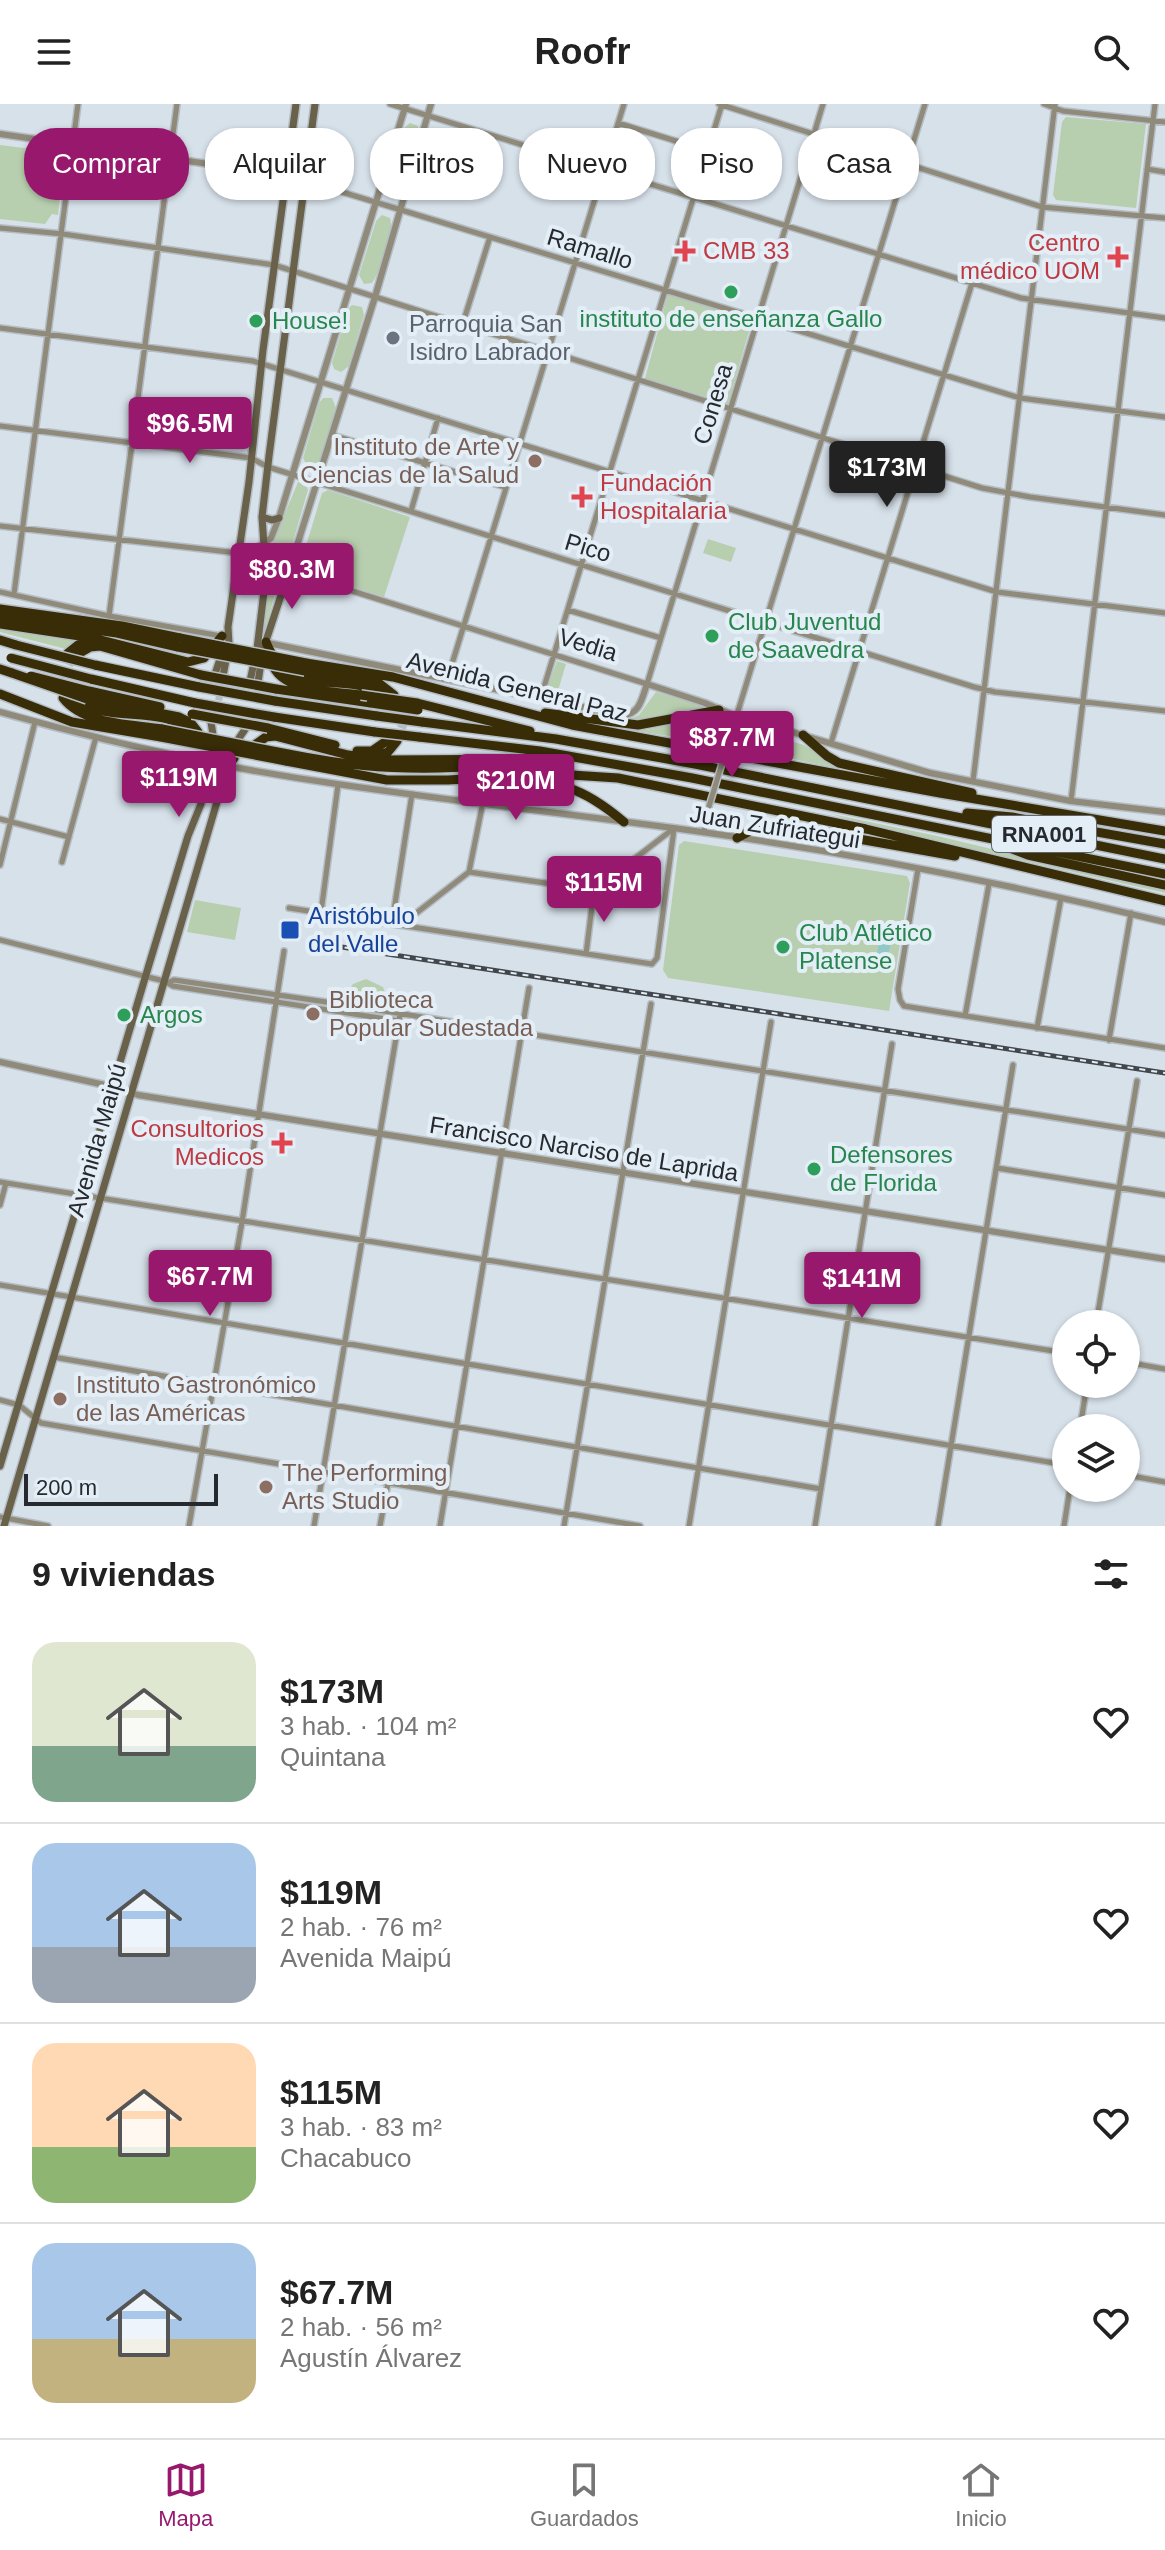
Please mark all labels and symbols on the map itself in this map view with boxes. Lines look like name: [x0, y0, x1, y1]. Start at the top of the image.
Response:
street label: Ramallo: [544, 223, 636, 274]
place label: Centro médico UOM: [960, 229, 1100, 284]
place label: CMB 33: [703, 237, 790, 264]
marker: CMB 33: [674, 240, 696, 262]
marker: Centro médico UOM: [1107, 246, 1129, 268]
marker: instituto de enseñanza Gallo: [722, 283, 740, 301]
place label: instituto de enseñanza Gallo: [580, 305, 882, 332]
place label: House!: [272, 307, 348, 334]
place label: Parroquia San Isidro Labrador: [409, 310, 570, 365]
marker: House!: [247, 312, 265, 330]
marker: Parroquia San Isidro Labrador: [384, 329, 402, 347]
street label: Conesa: [688, 360, 738, 447]
pin: $96.5M: [125, 397, 255, 465]
place label: Instituto de Arte y Ciencias de la Salud: [300, 433, 519, 488]
pin: $173M: [831, 441, 943, 509]
marker: Instituto de Arte y Ciencias de la Salud: [526, 452, 544, 470]
place label: Fundación Hospitalaria: [600, 469, 727, 524]
marker: Fundación Hospitalaria: [571, 486, 593, 508]
street label: Pico: [562, 528, 614, 567]
pin: $80.3M: [227, 543, 357, 611]
place label: Club Juventud de Saavedra: [728, 608, 881, 663]
street label: Vedia: [555, 623, 621, 666]
marker: Club Juventud de Saavedra: [703, 627, 721, 645]
street label: Avenida General Paz: [404, 646, 630, 727]
pin: $87.7M: [667, 711, 797, 779]
pin: $119M: [123, 751, 235, 819]
pin: $210M: [460, 754, 572, 822]
street label: Juan Zufriategui: [688, 800, 862, 853]
road number: RNA001: [992, 816, 1096, 852]
pin: $115M: [548, 856, 660, 924]
place label: Aristóbulo del Valle: [308, 902, 415, 957]
marker: Aristóbulo del Valle: [279, 919, 301, 941]
place label: Club Atlético Platense: [799, 919, 932, 974]
marker: Club Atlético Platense: [774, 938, 792, 956]
place label: Biblioteca Popular Sudestada: [329, 986, 534, 1041]
place label: Argos: [140, 1001, 203, 1028]
marker: Biblioteca Popular Sudestada: [304, 1005, 322, 1023]
marker: Argos: [115, 1006, 133, 1024]
street label: Avenida Maipú: [62, 1060, 131, 1220]
street label: Francisco Narciso de Laprida: [428, 1111, 741, 1186]
place label: Consultorios Medicos: [131, 1115, 264, 1170]
marker: Consultorios Medicos: [271, 1132, 293, 1154]
place label: Defensores de Florida: [830, 1141, 953, 1196]
marker: Defensores de Florida: [805, 1160, 823, 1178]
pin: $67.7M: [145, 1250, 275, 1318]
pin: $141M: [806, 1252, 918, 1320]
place label: Instituto Gastronómico de las Américas: [76, 1371, 316, 1426]
marker: Instituto Gastronómico de las Américas: [51, 1390, 69, 1408]
place label: The Performing Arts Studio: [282, 1459, 447, 1514]
scale bar: [24, 1470, 218, 1506]
marker: The Performing Arts Studio: [257, 1478, 275, 1496]

